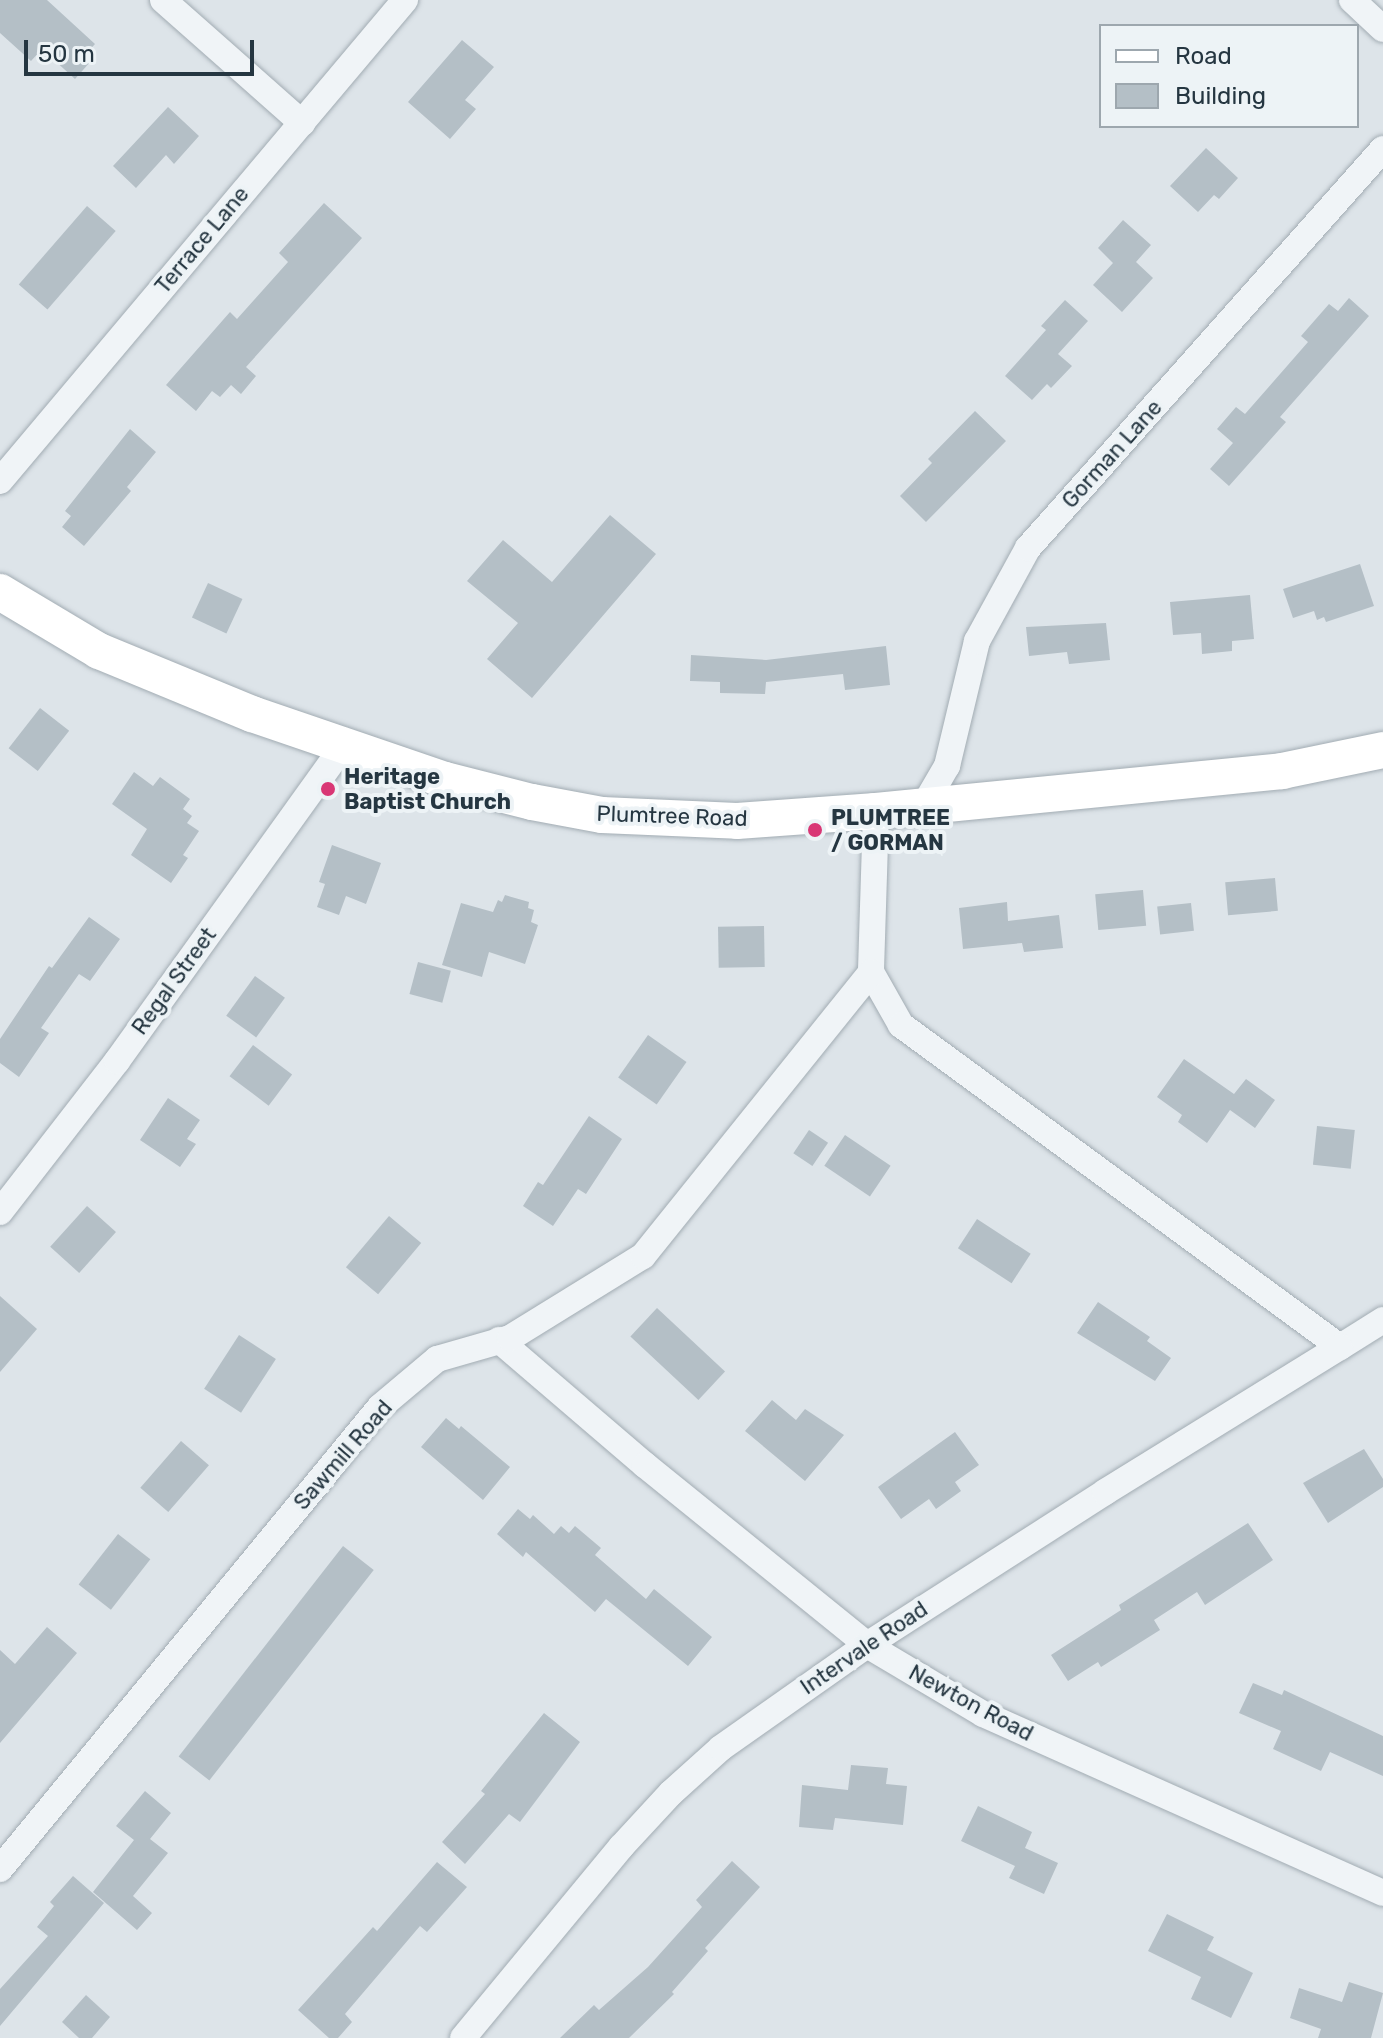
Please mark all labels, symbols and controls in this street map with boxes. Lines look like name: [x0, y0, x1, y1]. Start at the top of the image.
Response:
scale bar: [28, 24, 258, 74]
legend: [1099, 24, 1359, 128]
text: 50 m: [38, 40, 95, 68]
text: Road: [1175, 42, 1232, 70]
text: Building: [1175, 82, 1266, 110]
street label: Terrace Lane: [150, 181, 254, 299]
street label: Gorman Lane: [1056, 394, 1168, 514]
place label: Heritage Baptist Church: [344, 763, 511, 814]
marker: Heritage Baptist Church: [319, 780, 337, 798]
street label: Plumtree Road: [596, 800, 748, 832]
place label: PLUMTREE / GORMAN: [831, 804, 950, 856]
marker: PLUMTREE / GORMAN: [806, 821, 824, 839]
street label: Regal Street: [126, 922, 222, 1040]
street label: Sawmill Road: [288, 1395, 398, 1515]
street label: Intervale Road: [795, 1596, 933, 1700]
street label: Newton Road: [904, 1659, 1038, 1747]

